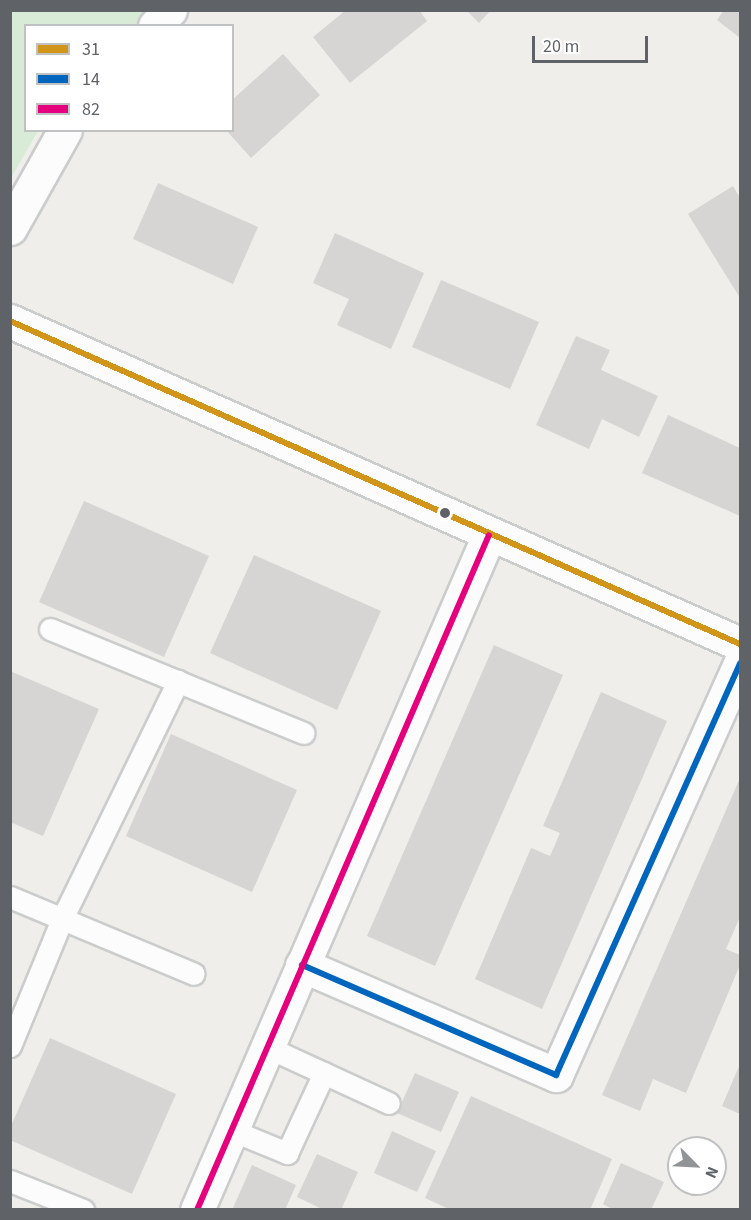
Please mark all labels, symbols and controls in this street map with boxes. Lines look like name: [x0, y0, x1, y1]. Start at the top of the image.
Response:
legend: [24, 24, 234, 132]
scale bar: [535, 24, 650, 62]
text: 20 m: [543, 34, 579, 59]
text: 31: [82, 37, 100, 62]
text: 14: [82, 67, 100, 92]
text: 82: [82, 97, 100, 122]
unlabelled marker: [439, 507, 451, 519]
north arrow: [667, 1136, 727, 1196]
text: N: [699, 1163, 724, 1182]

